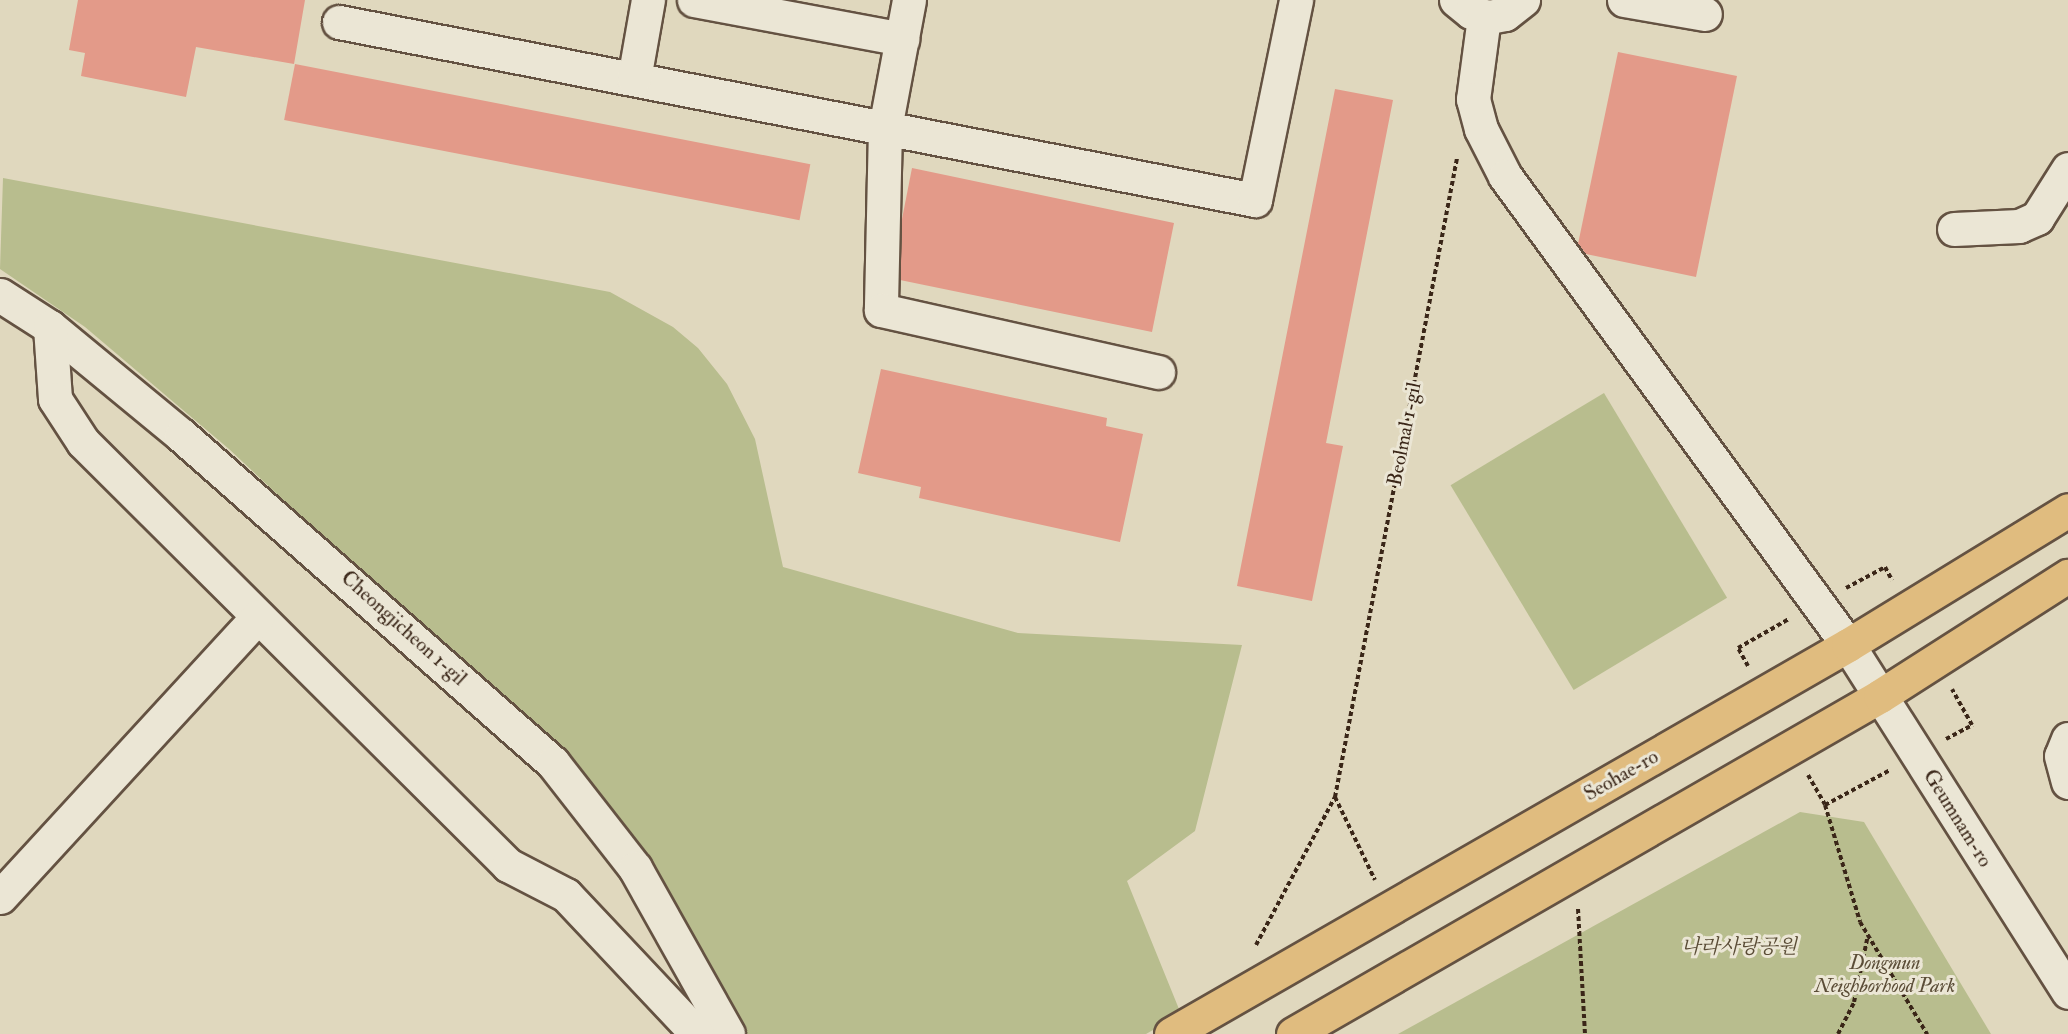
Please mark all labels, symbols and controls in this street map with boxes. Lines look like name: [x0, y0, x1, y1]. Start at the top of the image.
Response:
street label: Beolmal 1-gil: [1382, 380, 1426, 488]
street label: Cheongjicheon 1-gil: [336, 565, 472, 691]
street label: Seohae-ro: [1580, 744, 1662, 806]
street label: Geumnam-ro: [1919, 765, 1997, 871]
park label: 나라사랑공원: [1681, 934, 1797, 958]
park label: Dongmun Neighborhood Park: [1815, 950, 1955, 997]

